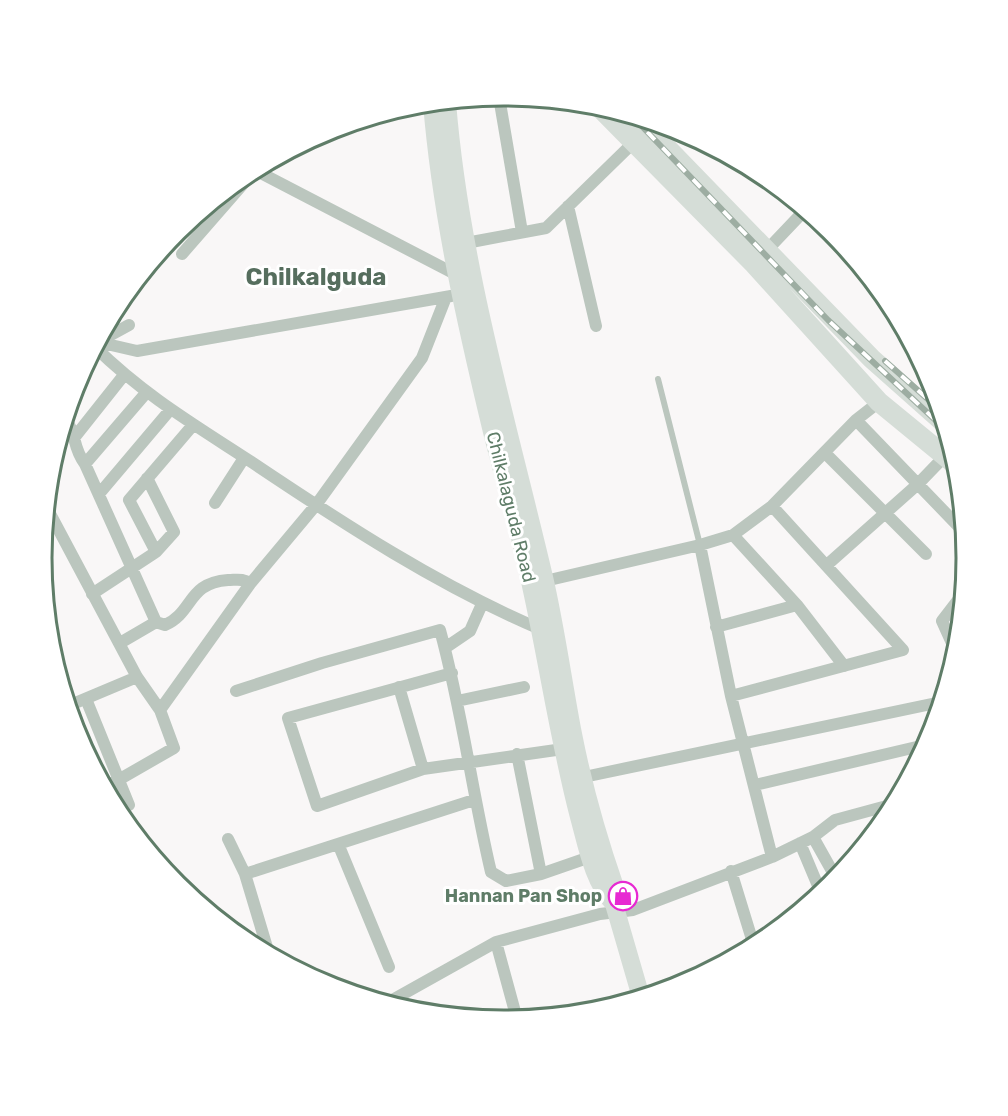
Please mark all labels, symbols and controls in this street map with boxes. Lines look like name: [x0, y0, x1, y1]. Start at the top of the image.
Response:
district label: Chilkalguda: [246, 263, 386, 291]
street label: Chilkalaguda Road: [482, 429, 540, 585]
shop icon: Hannan Pan Shop: [607, 880, 639, 912]
place label: Hannan Pan Shop: [445, 885, 602, 907]

